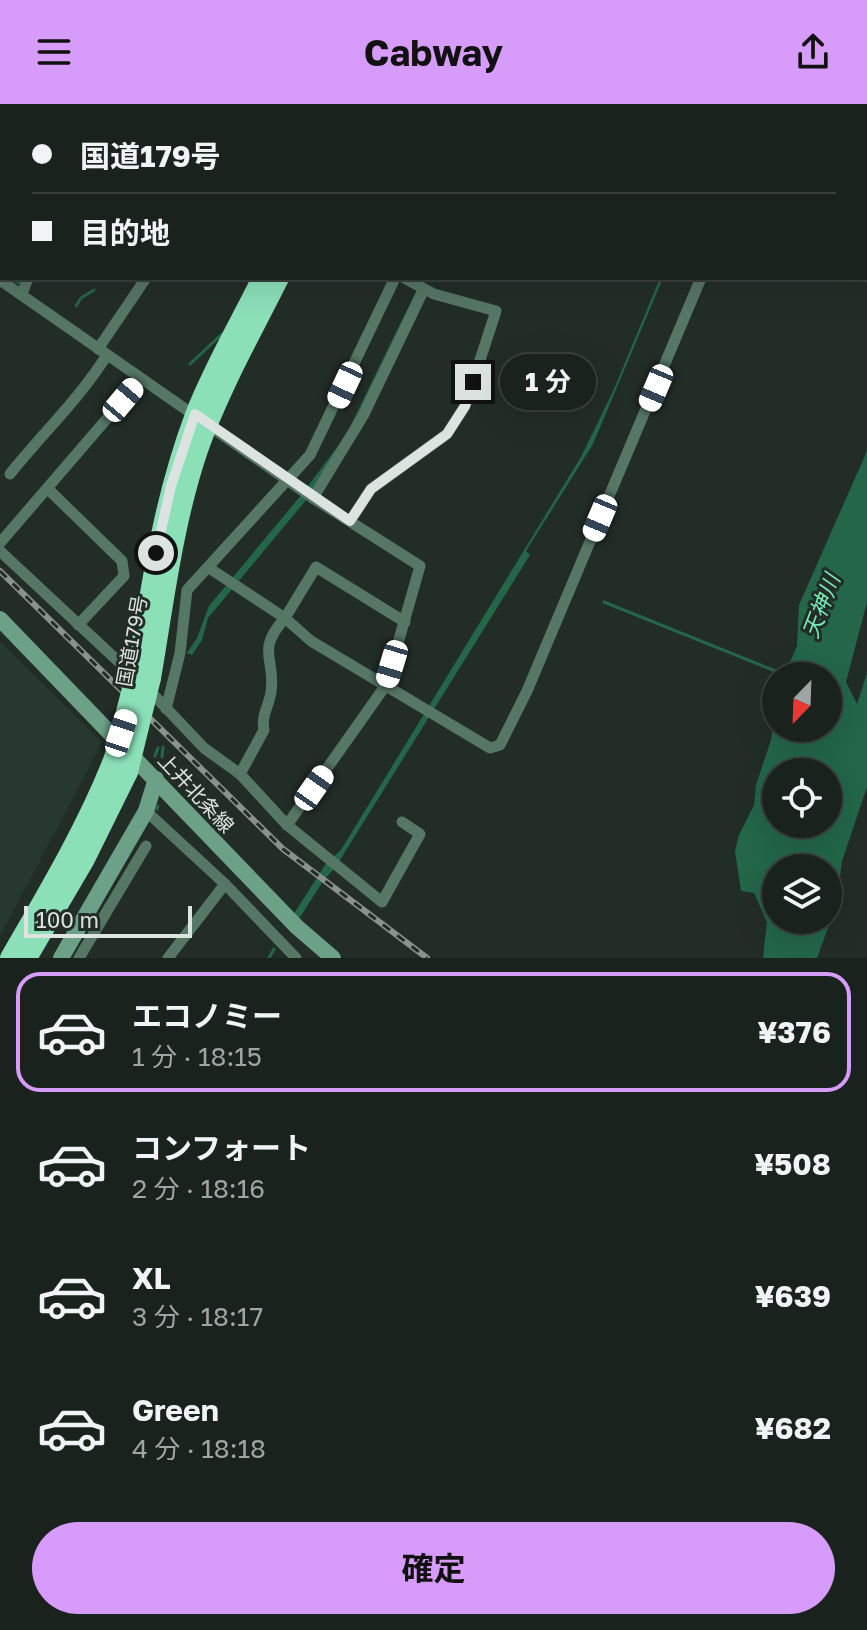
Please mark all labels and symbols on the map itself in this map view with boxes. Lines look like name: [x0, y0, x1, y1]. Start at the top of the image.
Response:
callout: 1 分: [501, 354, 597, 410]
car: [324, 358, 366, 412]
car: [636, 361, 676, 415]
route end: [455, 364, 491, 400]
car: [98, 374, 148, 426]
car: [580, 491, 620, 545]
route start: [138, 535, 174, 571]
water label: 天神川: [796, 568, 846, 641]
street label: 国道179号: [111, 593, 151, 688]
car: [374, 638, 410, 690]
north arrow: [762, 662, 842, 742]
car: [102, 706, 140, 760]
street label: 上井北条線: [154, 748, 240, 837]
car: [290, 761, 338, 815]
scale bar: [24, 902, 192, 938]

